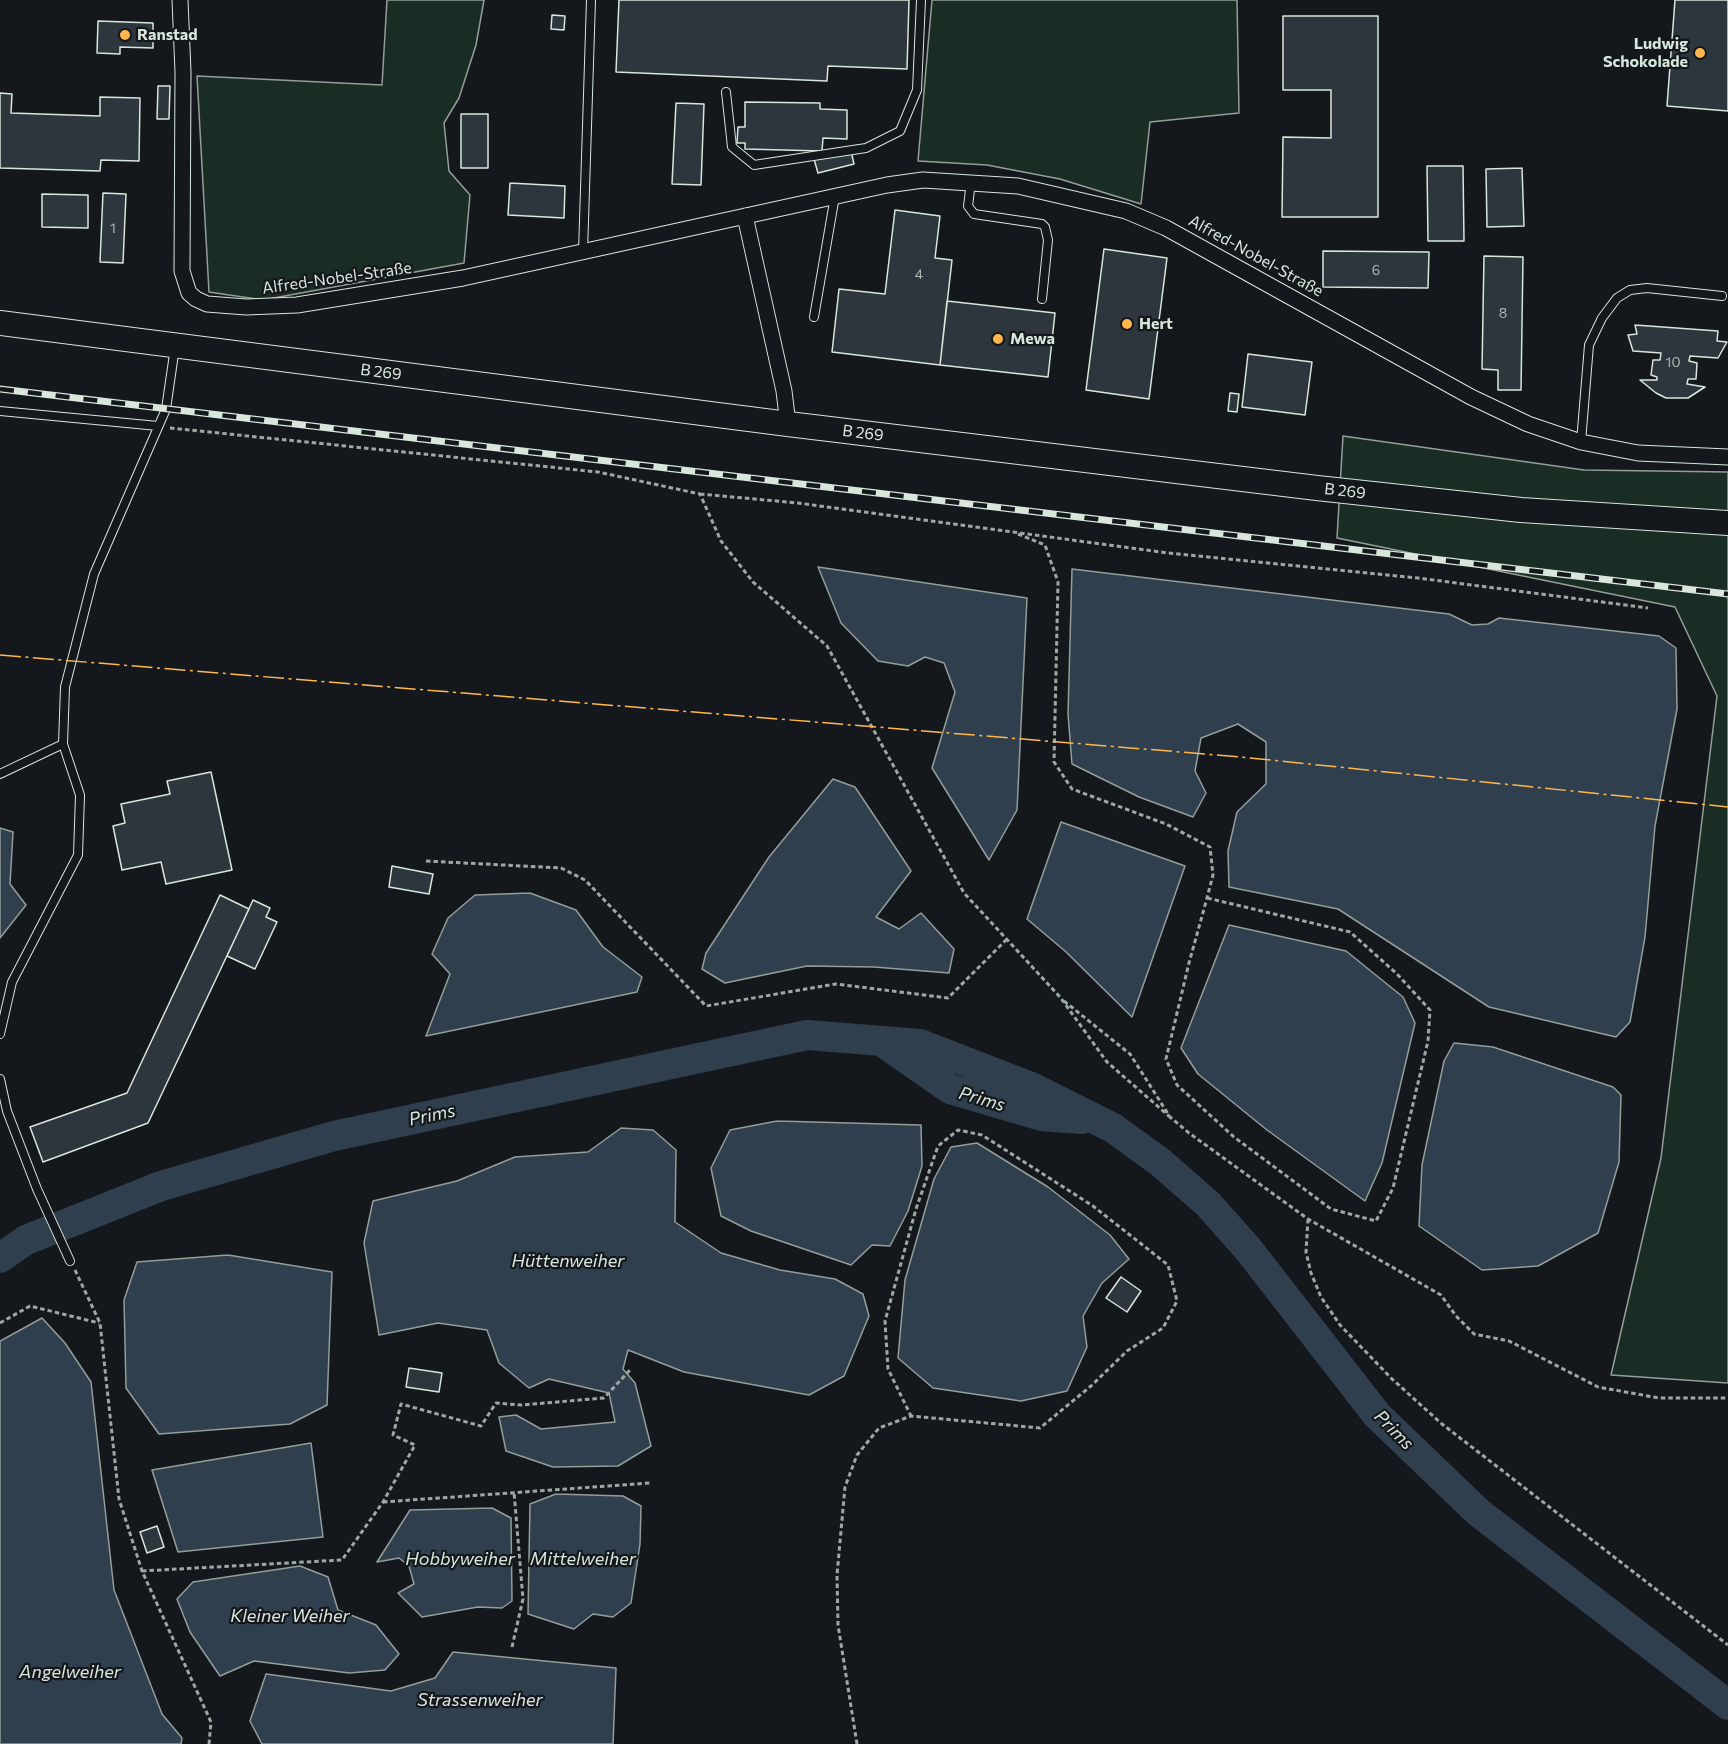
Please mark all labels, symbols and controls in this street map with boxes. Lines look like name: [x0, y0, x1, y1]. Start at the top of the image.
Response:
place label: Ranstad: [137, 25, 198, 45]
marker: Ranstad: [118, 28, 132, 42]
place label: Ludwig Schokolade: [1603, 34, 1688, 72]
marker: Ludwig Schokolade: [1693, 46, 1707, 60]
street label: Alfred-Nobel-Straße: [1185, 211, 1327, 301]
house number: 1: [110, 220, 116, 236]
street label: Alfred-Nobel-Straße: [261, 258, 413, 298]
house number: 6: [1372, 262, 1380, 278]
house number: 4: [915, 266, 923, 282]
house number: 8: [1499, 305, 1507, 321]
place label: Hert: [1139, 314, 1173, 334]
marker: Hert: [1120, 317, 1134, 331]
place label: Mewa: [1010, 329, 1055, 349]
marker: Mewa: [991, 332, 1005, 346]
house number: 10: [1665, 354, 1681, 370]
street label: B 269: [359, 360, 403, 384]
street label: B 269: [841, 421, 885, 445]
street label: B 269: [1323, 479, 1367, 503]
water label: Prims: [956, 1082, 1008, 1116]
water label: Prims: [407, 1100, 457, 1130]
water label: Hüttenweiher: [512, 1250, 624, 1272]
water label: Prims: [1370, 1406, 1418, 1454]
water label: Hobbyweiher: [405, 1548, 515, 1570]
water label: Mittelweiher: [530, 1548, 636, 1570]
water label: Kleiner Weiher: [230, 1605, 350, 1627]
water label: Angelweiher: [19, 1661, 121, 1683]
water label: Strassenweiher: [417, 1689, 543, 1711]

